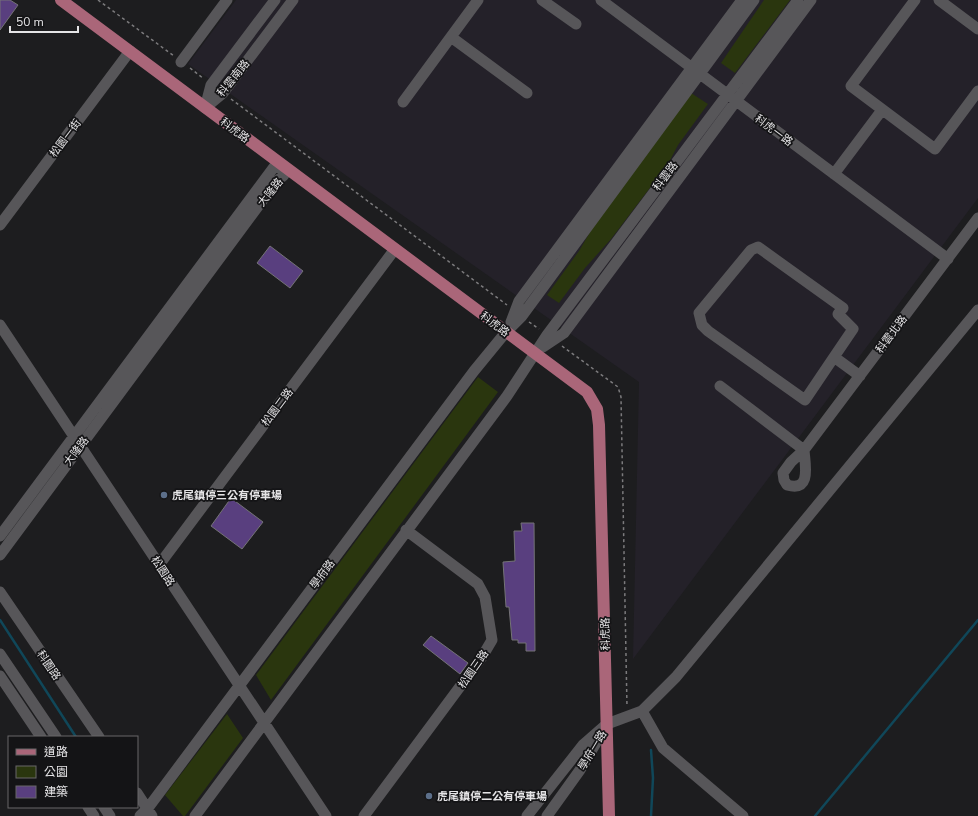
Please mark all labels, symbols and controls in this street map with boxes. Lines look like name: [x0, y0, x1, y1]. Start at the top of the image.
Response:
scale bar: [10, 8, 78, 34]
text: 50 m: [16, 14, 44, 30]
street label: 科雲南路: [214, 56, 253, 100]
street label: 科虎一路: [752, 111, 796, 150]
street label: 科虎路: [217, 114, 252, 146]
street label: 松園一街: [46, 116, 85, 160]
street label: 科雲路: [649, 159, 681, 194]
street label: 大隆路: [254, 175, 287, 210]
street label: 科虎路: [477, 308, 512, 340]
street label: 科雲北路: [872, 312, 911, 356]
street label: 松園二路: [258, 385, 297, 429]
street label: 大隆路: [60, 434, 92, 469]
place label: 虎尾鎮停三公有停車場: [172, 488, 282, 503]
marker: 虎尾鎮停三公有停車場: [159, 490, 169, 500]
street label: 松園路: [147, 553, 178, 589]
street label: 學府路: [306, 557, 338, 592]
street label: 科虎路: [598, 617, 613, 651]
street label: 科園路: [33, 647, 64, 683]
street label: 松園三路: [455, 647, 492, 692]
street label: 學府一路: [575, 728, 610, 773]
legend: [8, 736, 138, 808]
text: 道路: [44, 744, 68, 760]
text: 公園: [44, 764, 68, 780]
text: 建築: [44, 784, 68, 800]
place label: 虎尾鎮停二公有停車場: [437, 789, 547, 804]
marker: 虎尾鎮停二公有停車場: [424, 791, 434, 801]

